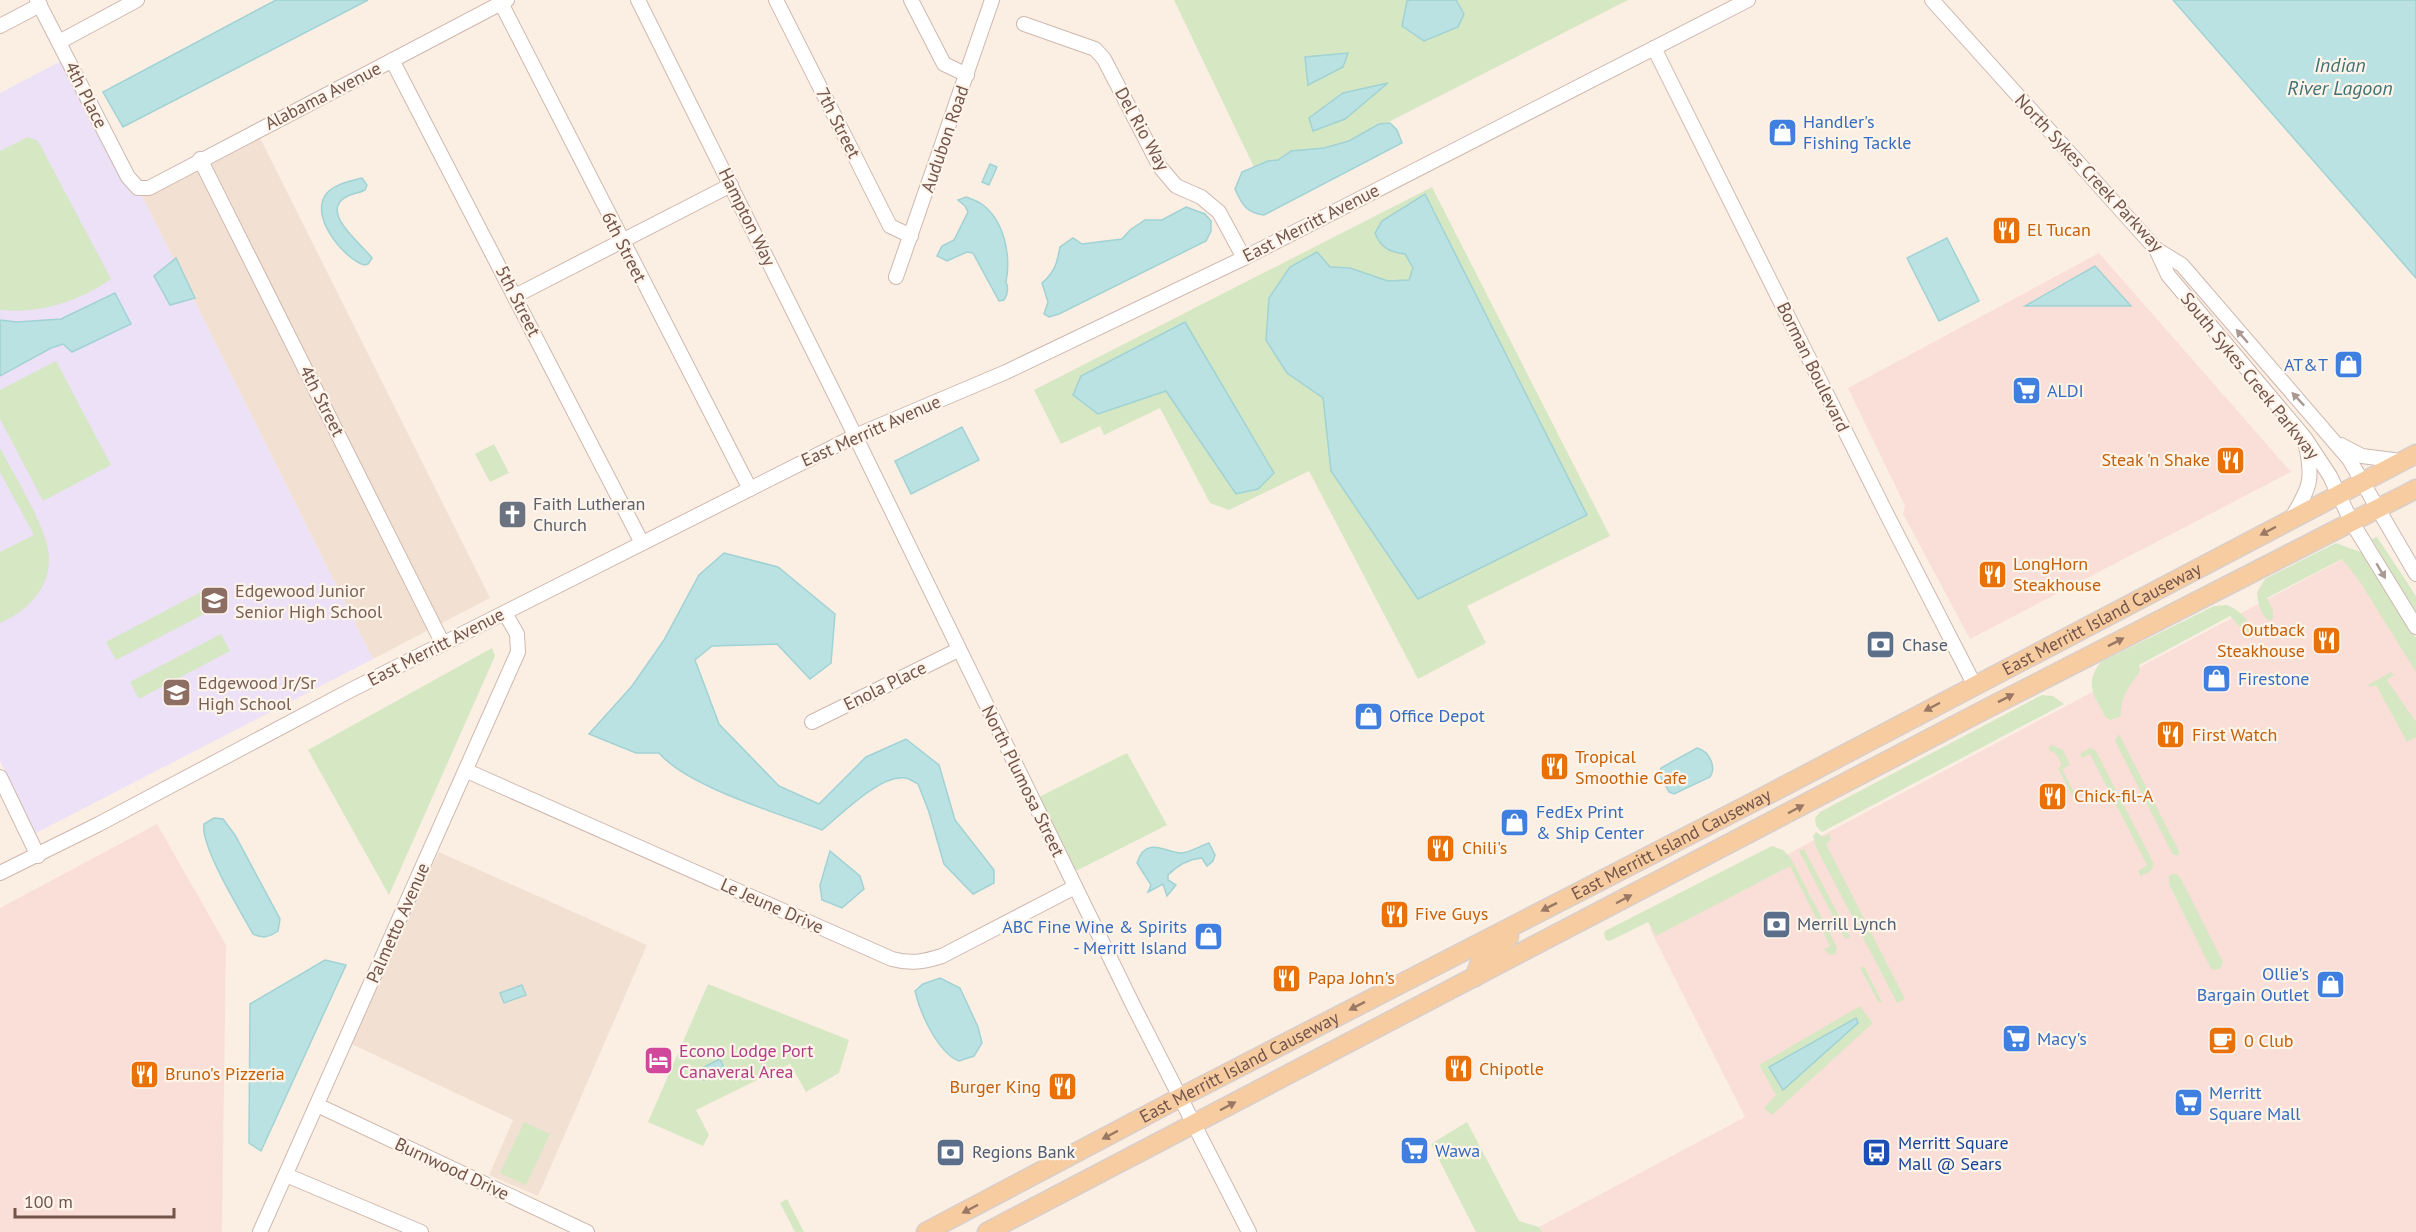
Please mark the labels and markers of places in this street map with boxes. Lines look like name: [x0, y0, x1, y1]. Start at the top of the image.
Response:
place label: Handler's Fishing Tackle: [1803, 110, 1911, 154]
shop icon: Handler's Fishing Tackle: [1766, 116, 1798, 148]
restaurant icon: El Tucan: [1990, 214, 2022, 246]
place label: El Tucan: [2027, 218, 2091, 241]
shop icon: AT&T: [2333, 349, 2365, 381]
place label: AT&T: [2284, 353, 2328, 376]
supermarket icon: ALDI: [2010, 375, 2042, 407]
place label: ALDI: [2047, 379, 2084, 402]
restaurant icon: Steak 'n Shake: [2215, 444, 2247, 476]
place label: Steak 'n Shake: [2101, 448, 2210, 471]
place label: Faith Lutheran Church: [533, 492, 645, 536]
church icon: Faith Lutheran Church: [496, 498, 528, 530]
place label: LongHorn Steakhouse: [2013, 552, 2101, 596]
restaurant icon: LongHorn Steakhouse: [1976, 558, 2008, 590]
place label: Edgewood Junior Senior High School: [235, 579, 383, 623]
school or university icon: Edgewood Junior Senior High School: [198, 585, 230, 617]
place label: Outback Steakhouse: [2217, 618, 2305, 662]
restaurant icon: Outback Steakhouse: [2310, 624, 2342, 656]
bank icon: Chase: [1865, 629, 1897, 661]
place label: Chase: [1902, 633, 1948, 656]
shop icon: Firestone: [2201, 663, 2233, 695]
place label: Firestone: [2238, 667, 2310, 690]
place label: Edgewood Jr/Sr High School: [198, 671, 316, 715]
school or university icon: Edgewood Jr/Sr High School: [161, 677, 193, 709]
shop icon: Office Depot: [1352, 700, 1384, 732]
place label: Office Depot: [1389, 704, 1485, 727]
restaurant icon: First Watch: [2155, 719, 2187, 751]
place label: First Watch: [2192, 723, 2277, 746]
place label: Tropical Smoothie Cafe: [1575, 745, 1687, 789]
restaurant icon: Tropical Smoothie Cafe: [1538, 751, 1570, 783]
restaurant icon: Chick-fil-A: [2037, 780, 2069, 812]
place label: Chick-fil-A: [2074, 784, 2154, 807]
place label: FedEx Print & Ship Center: [1536, 800, 1644, 844]
shop icon: FedEx Print & Ship Center: [1499, 806, 1531, 838]
restaurant icon: Chili's: [1425, 832, 1457, 864]
place label: Chili's: [1462, 836, 1507, 859]
restaurant icon: Five Guys: [1378, 898, 1410, 930]
place label: Five Guys: [1415, 902, 1488, 925]
bank icon: Merrill Lynch: [1760, 908, 1792, 940]
place label: Merrill Lynch: [1797, 912, 1897, 935]
place label: ABC Fine Wine & Spirits - Merritt Island: [1002, 915, 1187, 959]
shop icon: ABC Fine Wine & Spirits - Merritt Island: [1192, 921, 1224, 953]
restaurant icon: Papa John's: [1271, 962, 1303, 994]
place label: Ollie's Bargain Outlet: [2197, 962, 2309, 1006]
place label: Papa John's: [1308, 966, 1395, 989]
shop icon: Ollie's Bargain Outlet: [2314, 968, 2346, 1000]
supermarket icon: Macy's: [2000, 1023, 2032, 1055]
cafe icon: 0 Club: [2207, 1025, 2239, 1057]
place label: Macy's: [2037, 1027, 2087, 1050]
place label: 0 Club: [2244, 1029, 2294, 1052]
place label: Econo Lodge Port Canaveral Area: [679, 1039, 813, 1083]
hotel icon: Econo Lodge Port Canaveral Area: [642, 1045, 674, 1077]
restaurant icon: Chipotle: [1442, 1053, 1474, 1085]
place label: Chipotle: [1479, 1057, 1544, 1080]
restaurant icon: Bruno's Pizzeria: [128, 1058, 160, 1090]
place label: Bruno's Pizzeria: [165, 1062, 285, 1085]
restaurant icon: Burger King: [1046, 1071, 1078, 1103]
place label: Burger King: [950, 1075, 1041, 1098]
place label: Merritt Square Mall: [2209, 1081, 2301, 1125]
supermarket icon: Merritt Square Mall: [2172, 1087, 2204, 1119]
place label: Merritt Square Mall @ Sears: [1898, 1131, 2009, 1175]
supermarket icon: Wawa: [1398, 1135, 1430, 1167]
bank icon: Regions Bank: [935, 1136, 967, 1168]
bus stop icon: Merritt Square Mall @ Sears: [1861, 1137, 1893, 1169]
place label: Wawa: [1435, 1139, 1480, 1162]
place label: Regions Bank: [972, 1140, 1075, 1163]

